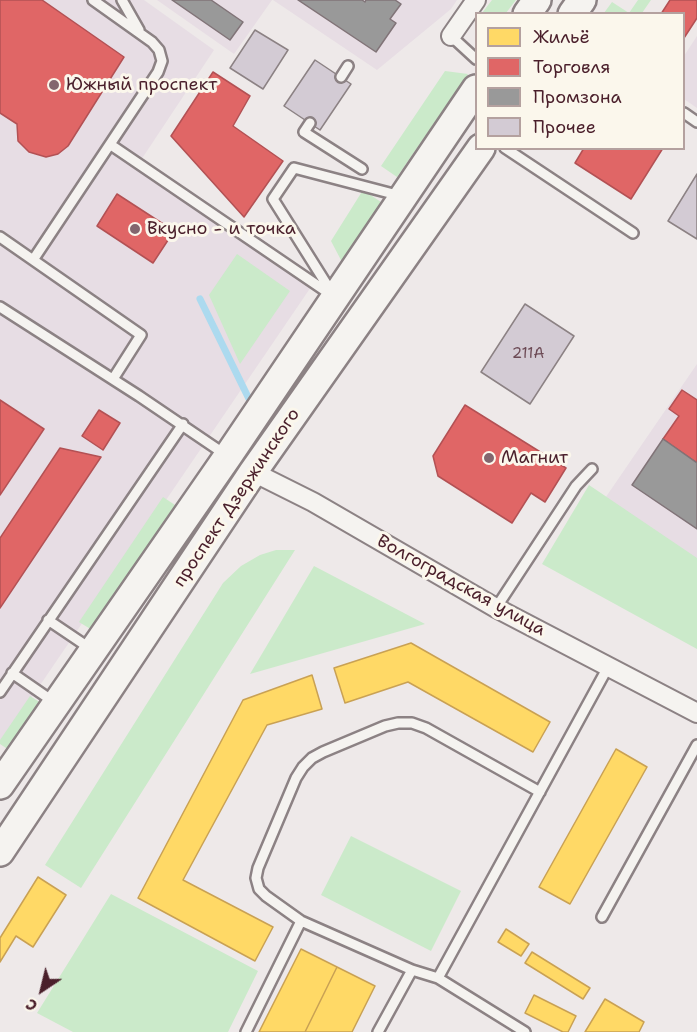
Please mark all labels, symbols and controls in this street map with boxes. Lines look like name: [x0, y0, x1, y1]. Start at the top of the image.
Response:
legend: [475, 12, 685, 150]
text: Жильё: [533, 25, 590, 49]
text: Торговля: [533, 55, 611, 79]
place label: Южный проспект: [66, 74, 217, 96]
marker: Южный проспект: [47, 78, 61, 92]
text: Промзона: [533, 85, 622, 109]
text: Прочее: [533, 115, 596, 139]
place label: Вкусно - и точка: [147, 218, 296, 240]
marker: Вкусно - и точка: [128, 222, 142, 236]
house number: 211А: [512, 345, 544, 363]
street label: проспект Дзержинского: [169, 405, 305, 591]
place label: Магнит: [501, 447, 568, 469]
marker: Магнит: [482, 451, 496, 465]
street label: Волгоградская улица: [373, 531, 549, 641]
north arrow: [12, 960, 72, 1020]
text: С: [21, 994, 41, 1017]

